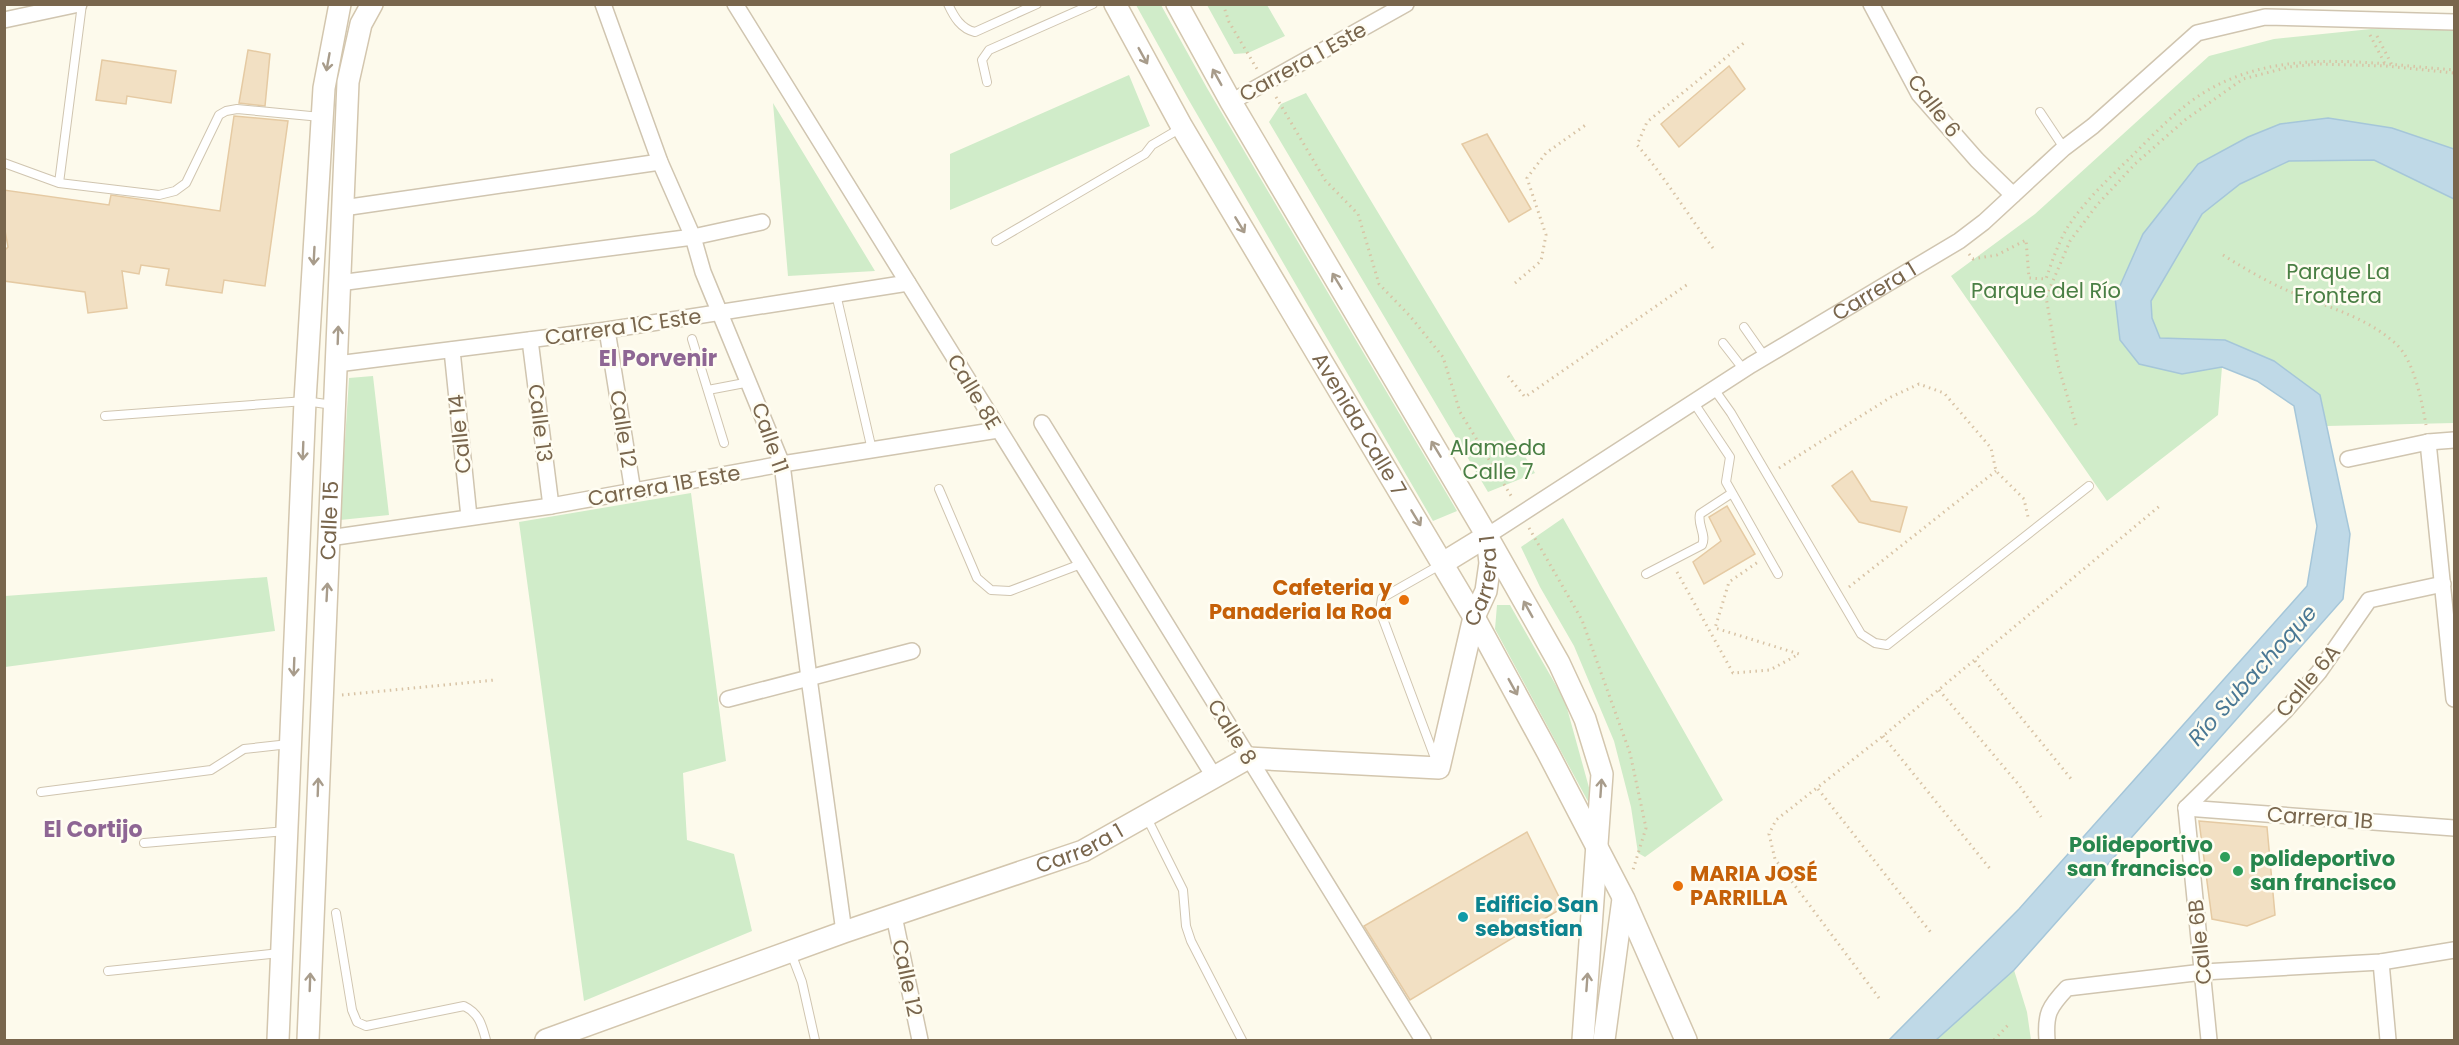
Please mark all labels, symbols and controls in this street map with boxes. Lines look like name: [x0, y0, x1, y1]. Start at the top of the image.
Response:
street label: Carrera 1 Este: [1234, 15, 1372, 109]
one-way arrow: [1137, 47, 1149, 64]
one-way arrow: [323, 51, 334, 71]
street label: Calle 6: [1901, 68, 1968, 143]
one-way arrow: [1211, 69, 1223, 86]
one-way arrow: [1235, 216, 1247, 233]
one-way arrow: [308, 246, 319, 266]
street label: Carrera 1: [1826, 255, 1922, 328]
park label: Parque La Frontera: [2286, 257, 2390, 310]
one-way arrow: [1331, 273, 1342, 291]
park label: Parque del Río: [1971, 276, 2121, 305]
street label: Carrera 1C Este: [543, 301, 703, 352]
one-way arrow: [332, 325, 343, 345]
district label: El Porvenir: [599, 343, 717, 374]
street label: Avenida Calle 7: [1305, 347, 1414, 501]
street label: Calle 8E: [941, 349, 1008, 435]
street label: Calle 13: [521, 382, 560, 464]
street label: Calle 12: [603, 388, 644, 470]
street label: Calle 14: [441, 393, 478, 475]
street label: Calle 11: [745, 399, 796, 477]
park label: Alameda Calle 7: [1450, 433, 1546, 486]
one-way arrow: [298, 440, 309, 460]
one-way arrow: [1430, 441, 1442, 458]
street label: Carrera 1B Este: [585, 458, 742, 513]
street label: Calle 15: [313, 480, 345, 561]
one-way arrow: [1411, 509, 1423, 526]
street label: Carrera 1: [1457, 534, 1504, 629]
place label: Cafeteria y Panaderia la Roa: [1209, 573, 1393, 626]
one-way arrow: [321, 583, 332, 603]
marker: Cafeteria y Panaderia la Roa: [1397, 593, 1411, 607]
water label: Río Subachoque: [2181, 598, 2324, 753]
one-way arrow: [1522, 601, 1534, 618]
street label: Calle 6A: [2269, 638, 2347, 723]
one-way arrow: [288, 656, 300, 676]
one-way arrow: [1508, 678, 1519, 696]
street label: Calle 8: [1201, 693, 1264, 770]
one-way arrow: [313, 778, 324, 798]
one-way arrow: [1596, 778, 1607, 798]
street label: Carrera 1B: [2266, 799, 2374, 836]
district label: El Cortijo: [43, 814, 143, 845]
street label: Carrera 1: [1032, 816, 1129, 880]
place label: Polideportivo san francisco: [2067, 830, 2213, 883]
place label: polideportivo san francisco: [2250, 844, 2396, 897]
marker: Polideportivo san francisco: [2218, 850, 2232, 864]
place label: MARIA JOSÉ PARRILLA: [1690, 859, 1818, 912]
marker: polideportivo san francisco: [2231, 864, 2245, 878]
marker: MARIA JOSÉ PARRILLA: [1671, 879, 1685, 893]
place label: Edificio San sebastian: [1475, 890, 1599, 943]
street label: Calle 6B: [2181, 898, 2218, 986]
marker: Edificio San sebastian: [1456, 910, 1470, 924]
street label: Calle 12: [885, 937, 930, 1019]
one-way arrow: [305, 973, 316, 993]
one-way arrow: [1582, 973, 1593, 993]

